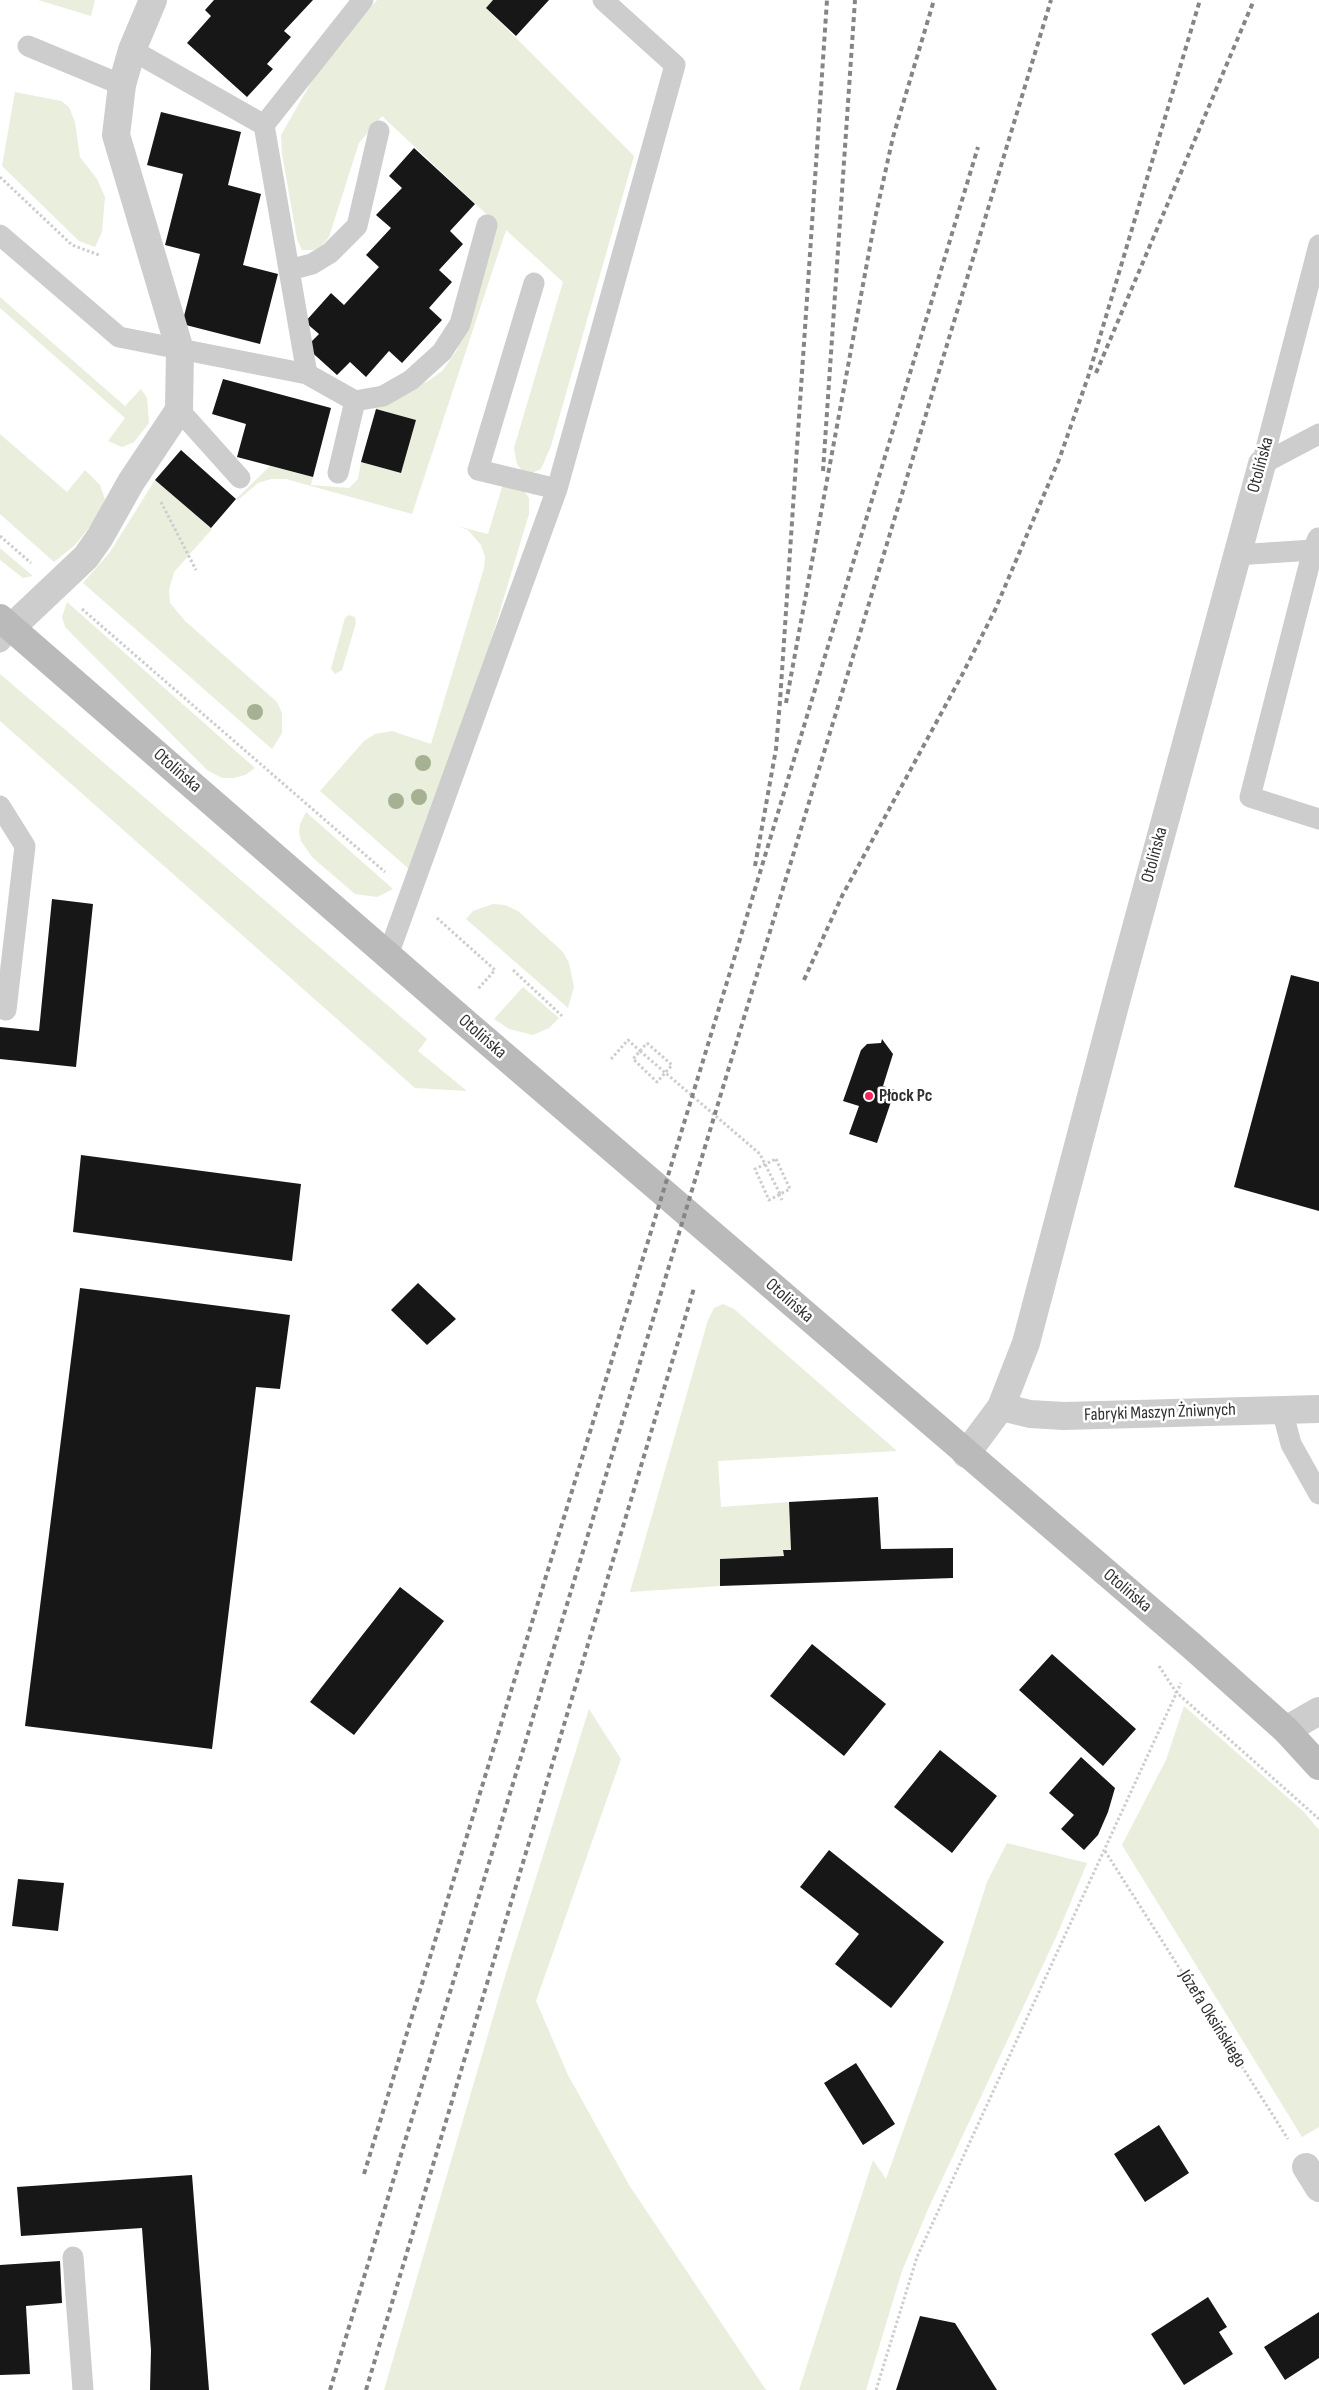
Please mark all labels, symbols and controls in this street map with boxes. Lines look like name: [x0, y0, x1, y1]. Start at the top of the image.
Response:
street label: Otolińska: [1243, 435, 1279, 495]
street label: Otolińska: [149, 744, 205, 798]
street label: Otolińska: [1137, 825, 1173, 885]
street label: Otolińska: [454, 1010, 510, 1064]
place label: Płock Pc: [879, 1085, 932, 1107]
marker: Płock Pc: [863, 1090, 875, 1102]
street label: Otolińska: [761, 1274, 817, 1328]
street label: Fabryki Maszyn Żniwnych: [1084, 1400, 1236, 1426]
street label: Otolińska: [1098, 1564, 1156, 1618]
street label: Józefa Oksińskiego: [1173, 1966, 1251, 2072]

